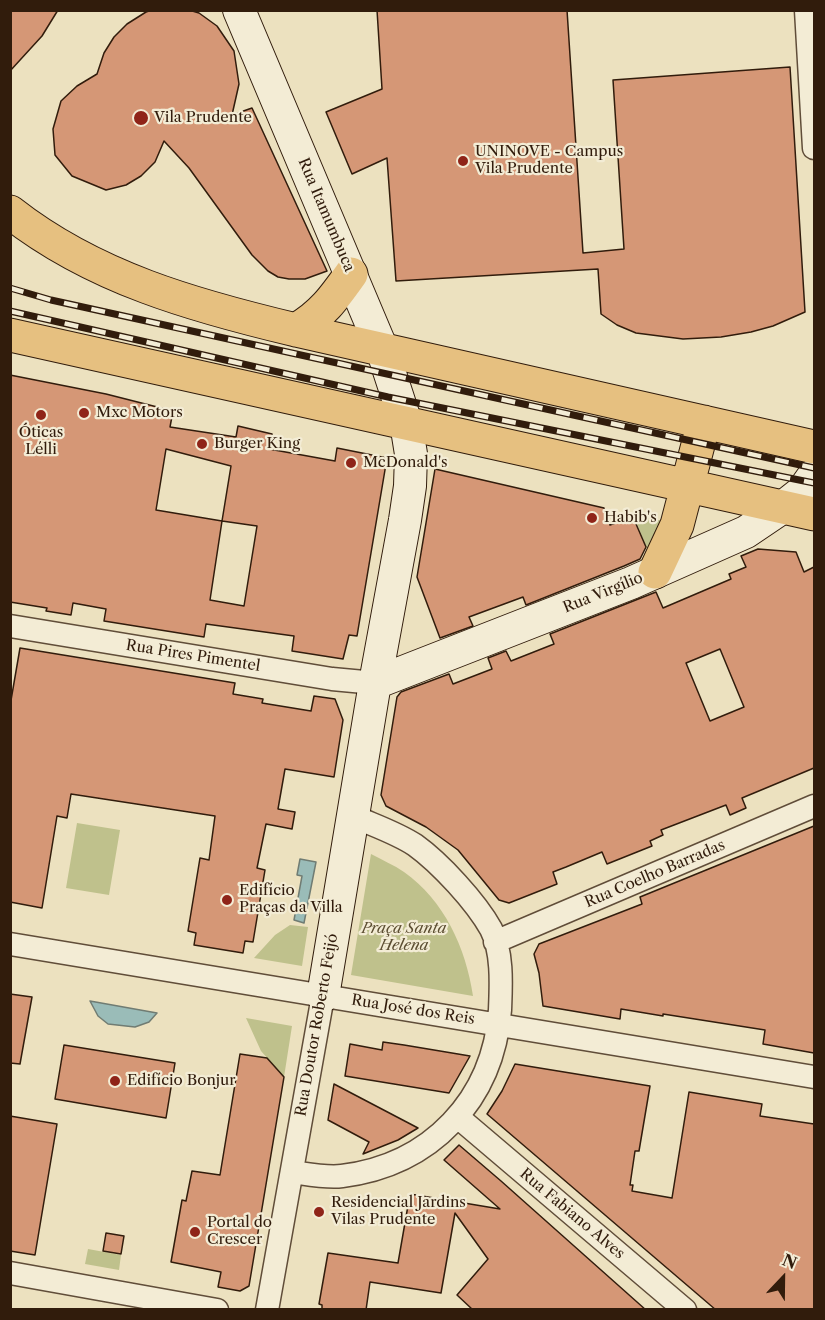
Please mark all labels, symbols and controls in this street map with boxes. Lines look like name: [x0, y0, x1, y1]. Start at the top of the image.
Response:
marker: Vila Prudente: [132, 109, 150, 127]
place label: Vila Prudente: [154, 109, 252, 127]
place label: UNINOVE - Campus Vila Prudente: [475, 143, 623, 178]
marker: UNINOVE - Campus Vila Prudente: [456, 154, 470, 168]
street label: Rua Itamumbuca: [294, 155, 358, 275]
place label: Mxc Motors: [96, 404, 183, 422]
marker: Mxc Motors: [77, 406, 91, 420]
marker: Óticas Lélli: [34, 408, 48, 422]
place label: Óticas Lélli: [19, 424, 63, 459]
place label: Burger King: [214, 435, 300, 453]
marker: Burger King: [195, 437, 209, 451]
place label: McDonald's: [363, 454, 448, 472]
marker: McDonald's: [344, 456, 358, 470]
place label: Habib's: [604, 509, 657, 527]
marker: Habib's: [585, 511, 599, 525]
street label: Rua Virgílio: [560, 569, 646, 617]
street label: Rua Pires Pimentel: [124, 636, 262, 676]
street label: Rua Coelho Barradas: [582, 836, 728, 912]
place label: Edifício Praças da Villa: [239, 882, 343, 917]
marker: Edifício Praças da Villa: [220, 893, 234, 907]
park label: Praça Santa Helena: [362, 920, 446, 955]
street label: Rua Doutor Roberto Feijó: [292, 932, 342, 1118]
street label: Rua José dos Reis: [350, 991, 476, 1029]
place label: Edifício Bonjur: [127, 1072, 236, 1090]
marker: Edifício Bonjur: [108, 1074, 122, 1088]
street label: Rua Fabiano Alves: [516, 1165, 628, 1263]
place label: Residencial Jardins Vilas Prudente: [331, 1194, 466, 1229]
marker: Residencial Jardins Vilas Prudente: [312, 1205, 326, 1219]
place label: Portal do Crescer: [207, 1214, 272, 1249]
marker: Portal do Crescer: [188, 1225, 202, 1239]
north arrow: [753, 1248, 813, 1308]
text: N: [780, 1249, 800, 1273]

